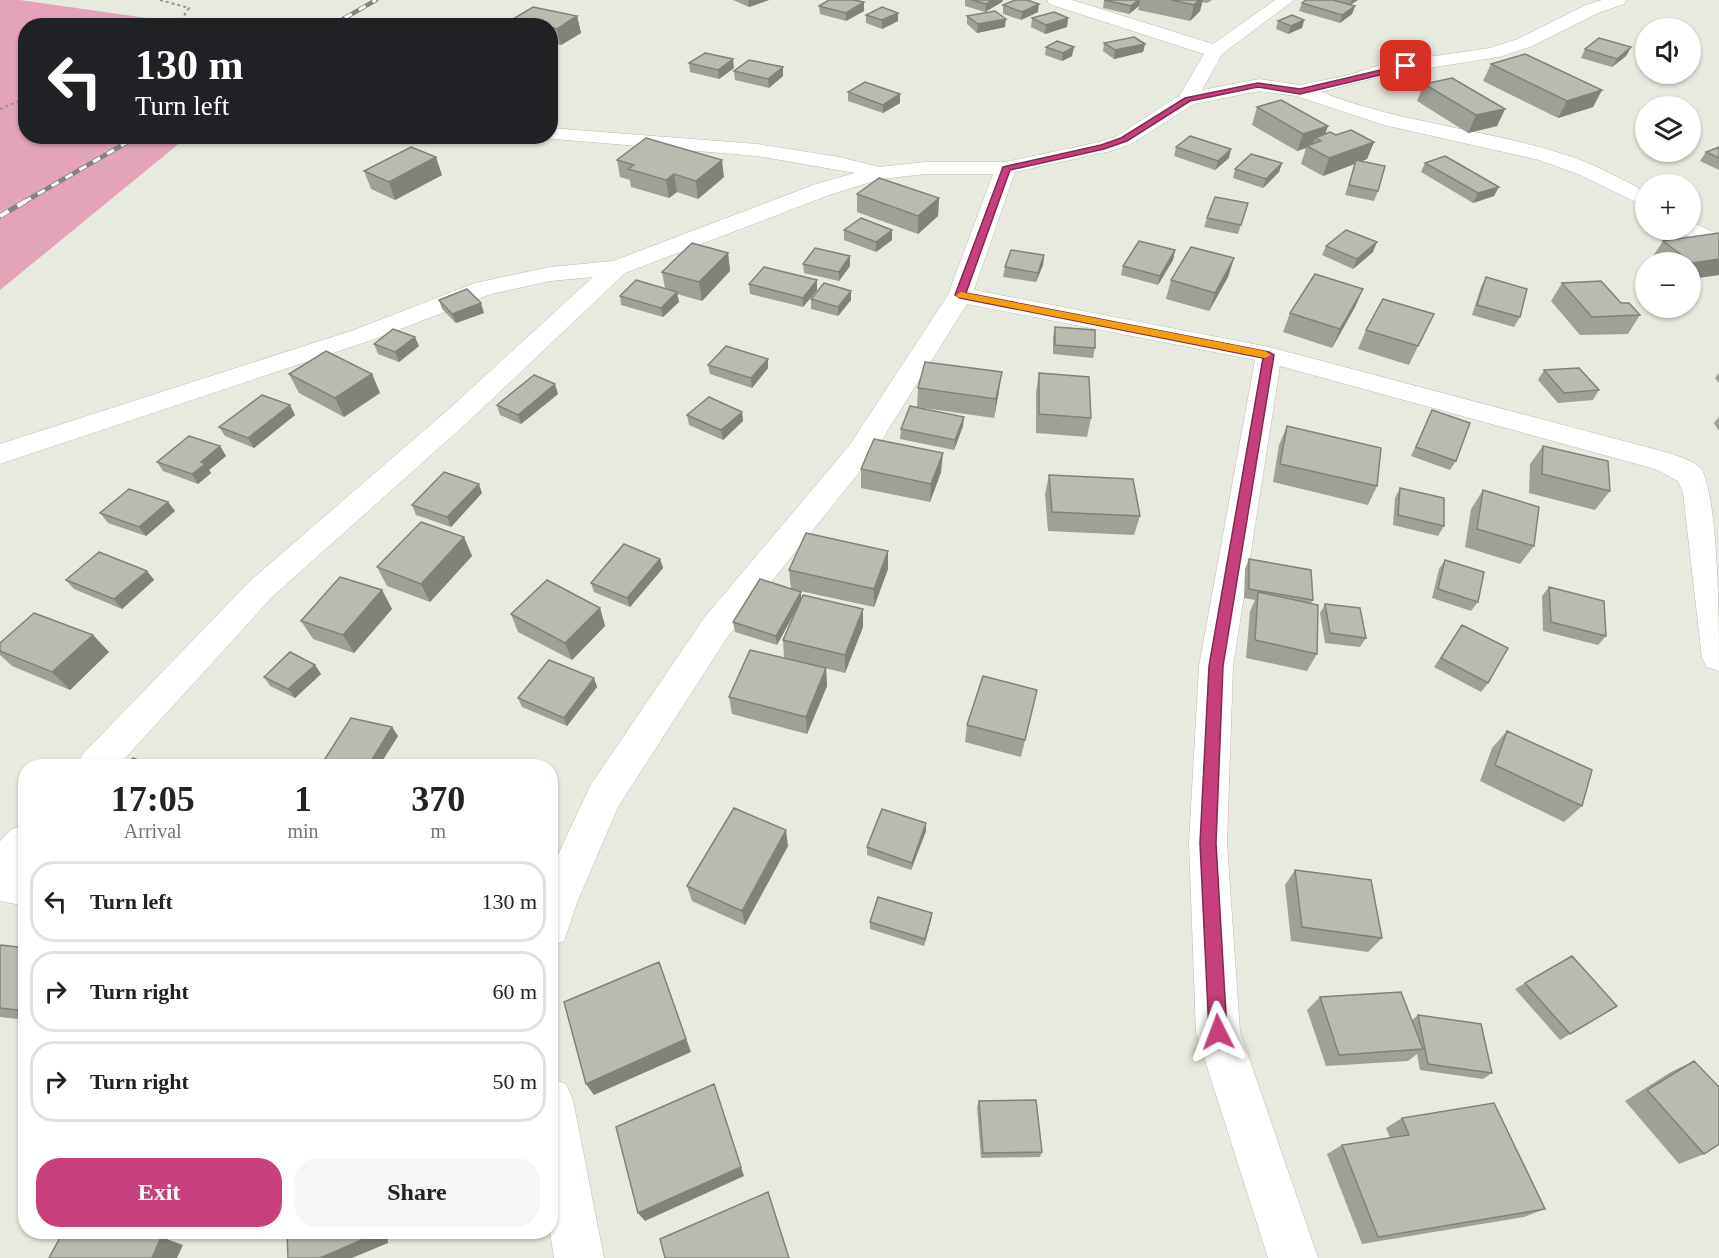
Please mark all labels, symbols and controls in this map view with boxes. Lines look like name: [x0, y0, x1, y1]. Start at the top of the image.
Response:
map controls: [1635, 18, 1701, 318]
button: sound: [1635, 18, 1701, 84]
pin: [1380, 40, 1431, 91]
icon: left: [36, 42, 114, 120]
text: 130 m: [135, 42, 244, 88]
icon: arrive: [1389, 49, 1422, 82]
text: Turn left: [135, 91, 229, 121]
button: layers: [1635, 96, 1701, 162]
button: +: [1635, 174, 1701, 240]
button: −: [1635, 252, 1701, 318]
text: 17:05: [111, 779, 195, 819]
text: 1: [294, 779, 312, 819]
text: 370: [411, 779, 465, 819]
text: Arrival: [124, 820, 182, 842]
text: min: [287, 820, 319, 842]
text: m: [431, 820, 446, 842]
icon: left: [39, 885, 72, 918]
text: Turn left: [90, 889, 173, 914]
text: 130 m: [481, 889, 537, 914]
icon: right: [39, 975, 72, 1008]
text: Turn right: [90, 979, 189, 1004]
text: 60 m: [492, 979, 537, 1004]
position arrow: [1186, 1000, 1250, 1064]
icon: right: [39, 1065, 72, 1098]
text: Turn right: [90, 1069, 189, 1094]
text: 50 m: [492, 1069, 537, 1094]
button: Exit: [36, 1158, 282, 1227]
button: Share: [294, 1158, 540, 1227]

